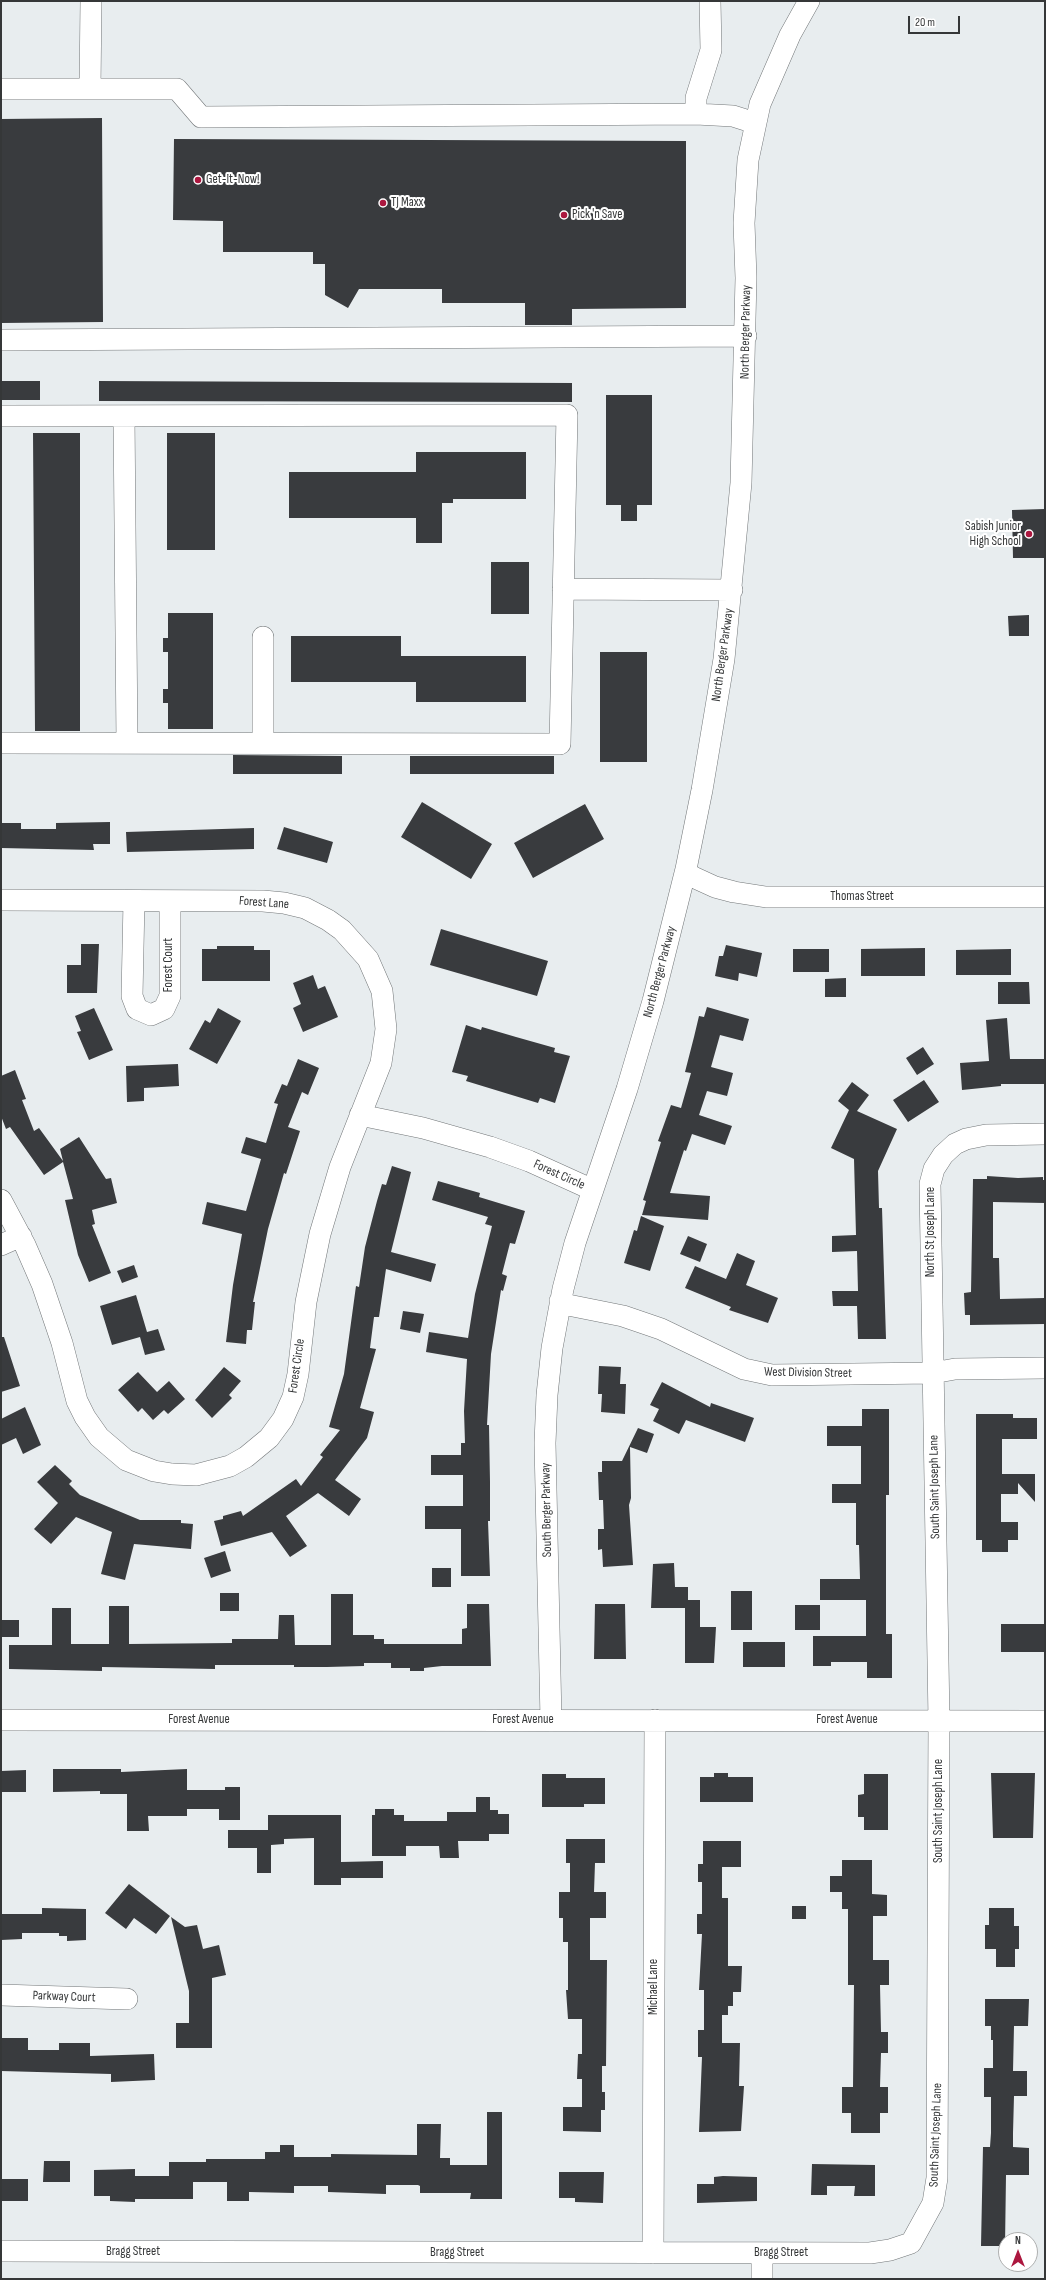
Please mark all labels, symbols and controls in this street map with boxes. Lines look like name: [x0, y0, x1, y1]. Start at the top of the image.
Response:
scale bar: [910, 8, 962, 34]
text: 20 m: [915, 15, 935, 30]
place label: Get-It-Now!: [206, 172, 260, 188]
marker: Get-It-Now!: [193, 175, 203, 185]
place label: TJ Maxx: [391, 195, 423, 211]
marker: TJ Maxx: [378, 198, 388, 208]
place label: Pick 'n Save: [572, 207, 622, 223]
marker: Pick 'n Save: [559, 210, 569, 220]
street label: North Berger Parkway: [737, 285, 755, 379]
place label: Sabish Junior High School: [965, 519, 1021, 550]
marker: Sabish Junior High School: [1024, 529, 1034, 539]
street label: North Berger Parkway: [709, 607, 737, 703]
street label: Thomas Street: [830, 889, 894, 905]
street label: Forest Lane: [238, 893, 290, 913]
street label: North Berger Parkway: [640, 925, 680, 1019]
street label: Forest Court: [161, 938, 177, 992]
street label: Forest Circle: [531, 1157, 587, 1193]
street label: North St Joseph Lane: [923, 1187, 939, 1277]
street label: Forest Circle: [285, 1338, 309, 1394]
street label: West Division Street: [764, 1364, 852, 1382]
street label: South Saint Joseph Lane: [926, 1435, 944, 1539]
street label: South Berger Parkway: [538, 1463, 556, 1557]
street label: Forest Avenue: [168, 1712, 230, 1728]
street label: Forest Avenue: [492, 1712, 554, 1728]
street label: Forest Avenue: [816, 1712, 878, 1728]
street label: South Saint Joseph Lane: [931, 1759, 947, 1863]
street label: Michael Lane: [646, 1959, 662, 2015]
street label: Parkway Court: [32, 1988, 96, 2006]
street label: South Saint Joseph Lane: [926, 2083, 946, 2187]
north arrow: [998, 2232, 1038, 2272]
text: N: [1015, 2234, 1021, 2247]
street label: Bragg Street: [106, 2244, 160, 2260]
street label: Bragg Street: [430, 2245, 484, 2261]
street label: Bragg Street: [754, 2245, 808, 2261]

